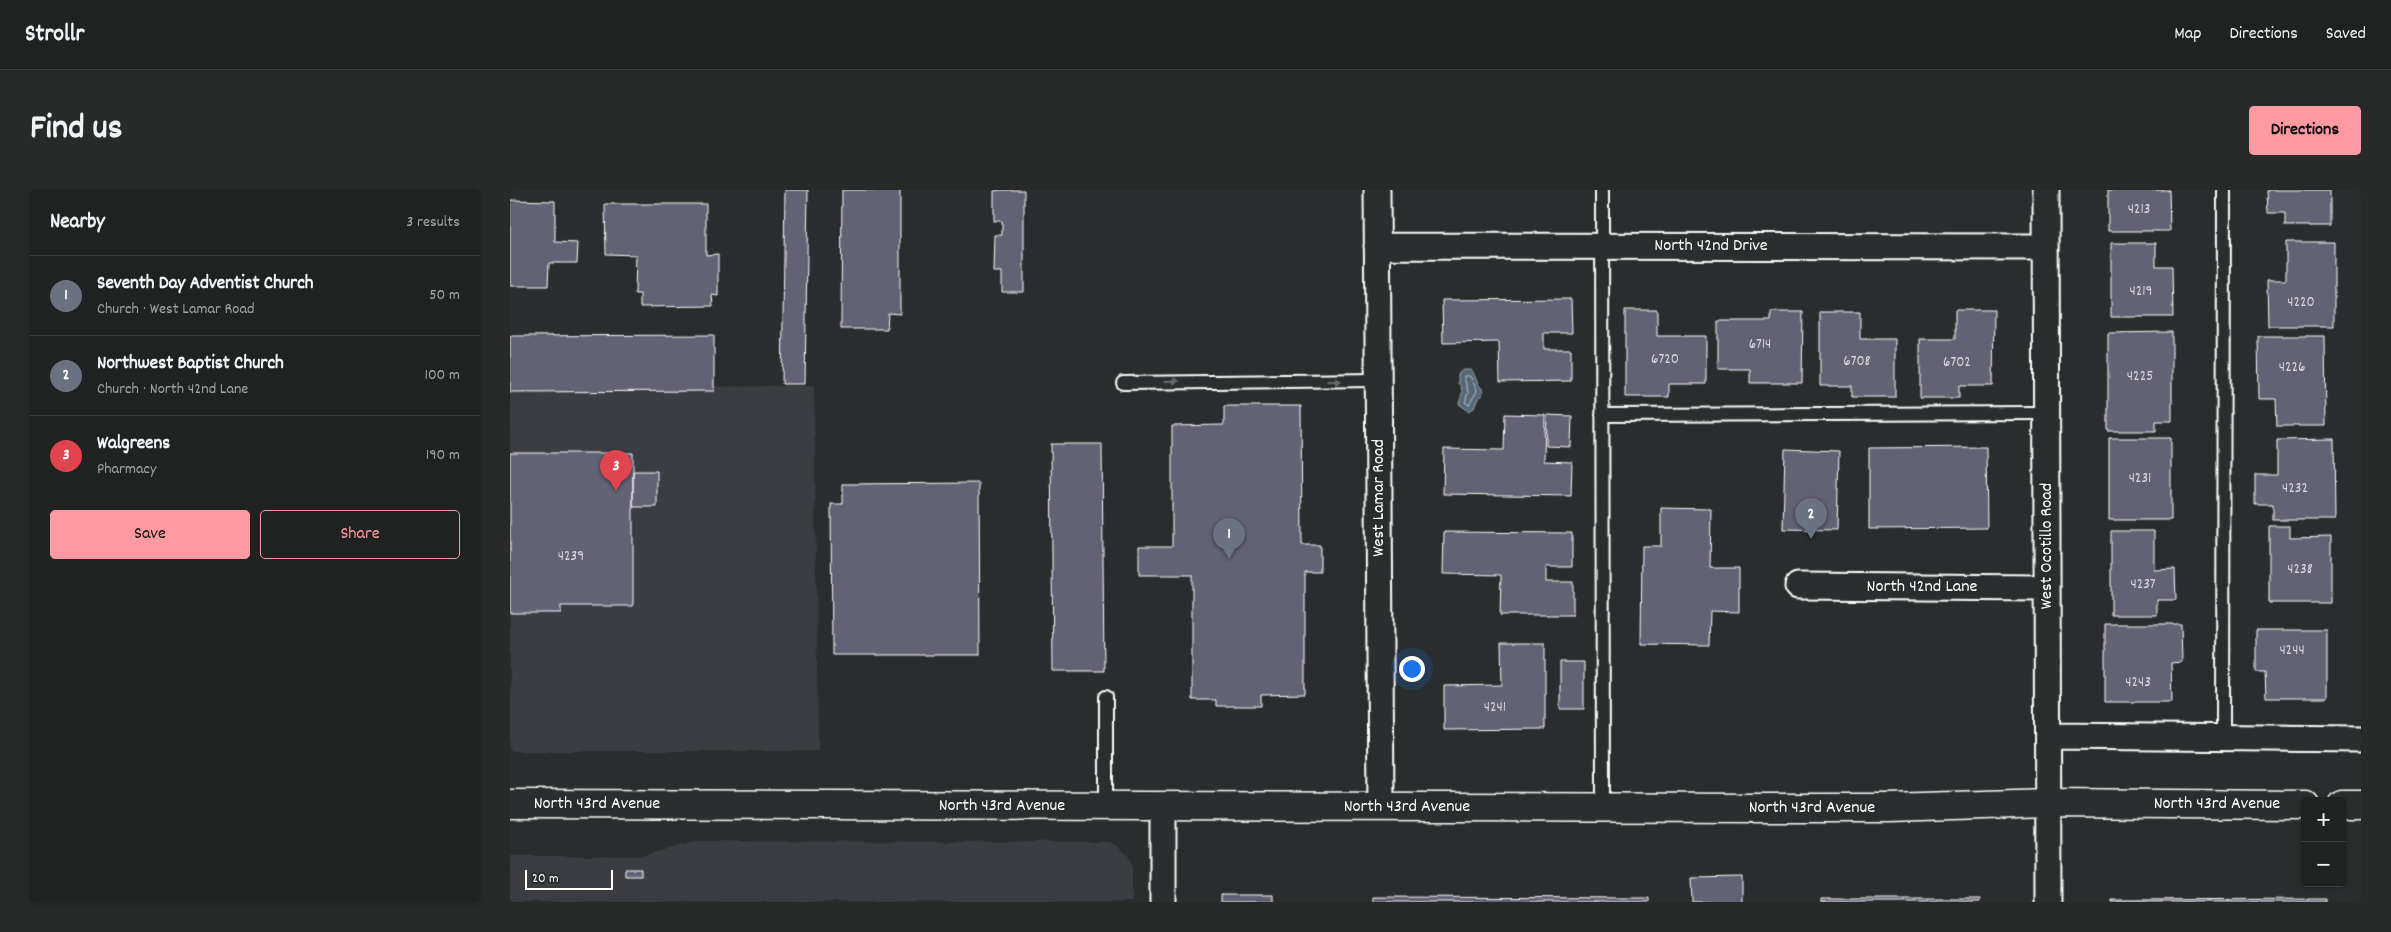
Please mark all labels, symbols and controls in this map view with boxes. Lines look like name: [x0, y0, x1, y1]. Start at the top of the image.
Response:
text: Strollr: [25, 18, 84, 52]
text: Map: [2174, 22, 2201, 47]
text: Directions: [2229, 22, 2298, 47]
text: Saved: [2326, 22, 2366, 47]
text: Find us: [30, 105, 122, 155]
button: Directions: [2249, 106, 2361, 155]
house number: 4213: [2128, 199, 2150, 221]
text: Nearby: [50, 208, 105, 238]
text: 3 results: [406, 211, 460, 234]
street label: North 42nd Drive: [1654, 234, 1768, 259]
text: Seventh Day Adventist Church: [97, 271, 314, 298]
house number: 4219: [2130, 281, 2152, 303]
text: 1: [64, 284, 68, 307]
text: 50 m: [429, 284, 460, 307]
house number: 4220: [2287, 292, 2315, 314]
text: Church · West Lamar Road: [97, 298, 254, 321]
house number: 6714: [1749, 334, 1771, 356]
house number: 6720: [1651, 349, 1679, 371]
text: Northwest Baptist Church: [97, 351, 284, 378]
house number: 6708: [1843, 351, 1871, 373]
house number: 6702: [1943, 352, 1971, 374]
house number: 4226: [2279, 357, 2305, 379]
text: 2: [63, 364, 70, 387]
text: 100 m: [424, 364, 460, 387]
house number: 4225: [2127, 366, 2153, 388]
one-way arrow: [1164, 377, 1180, 385]
one-way arrow: [1326, 377, 1342, 385]
text: Church · North 42nd Lane: [97, 378, 248, 401]
text: Walgreens: [97, 431, 170, 458]
street label: West Lamar Road: [1367, 439, 1392, 557]
text: 3: [62, 444, 70, 467]
text: 190 m: [426, 444, 460, 467]
pin: 3: [600, 450, 632, 491]
text: Pharmacy: [97, 458, 156, 481]
house number: 4231: [2129, 468, 2151, 490]
house number: 4232: [2282, 478, 2308, 500]
street label: West Ocotillo Road: [2035, 483, 2060, 609]
pin: 2: [1795, 498, 1827, 539]
button: Save: [50, 510, 250, 559]
button: Share: [260, 510, 460, 559]
pin: 1: [1213, 518, 1245, 559]
house number: 4239: [558, 546, 584, 568]
house number: 4238: [2287, 559, 2313, 581]
house number: 4237: [2130, 574, 2156, 596]
street label: North 42nd Lane: [1867, 575, 1978, 600]
house number: 4244: [2279, 640, 2305, 662]
your location: [1399, 656, 1425, 682]
house number: 4243: [2125, 672, 2151, 694]
house number: 4241: [1484, 697, 1506, 719]
street label: North 43rd Avenue: [534, 792, 660, 817]
street label: North 43rd Avenue: [2154, 792, 2280, 817]
street label: North 43rd Avenue: [939, 794, 1065, 819]
street label: North 43rd Avenue: [1344, 795, 1470, 820]
street label: North 43rd Avenue: [1749, 796, 1875, 821]
map controls: [2301, 797, 2346, 887]
button: +: [2301, 797, 2346, 842]
button: −: [2301, 842, 2346, 887]
scale bar: [525, 867, 612, 890]
text: 20 m: [532, 869, 559, 889]

